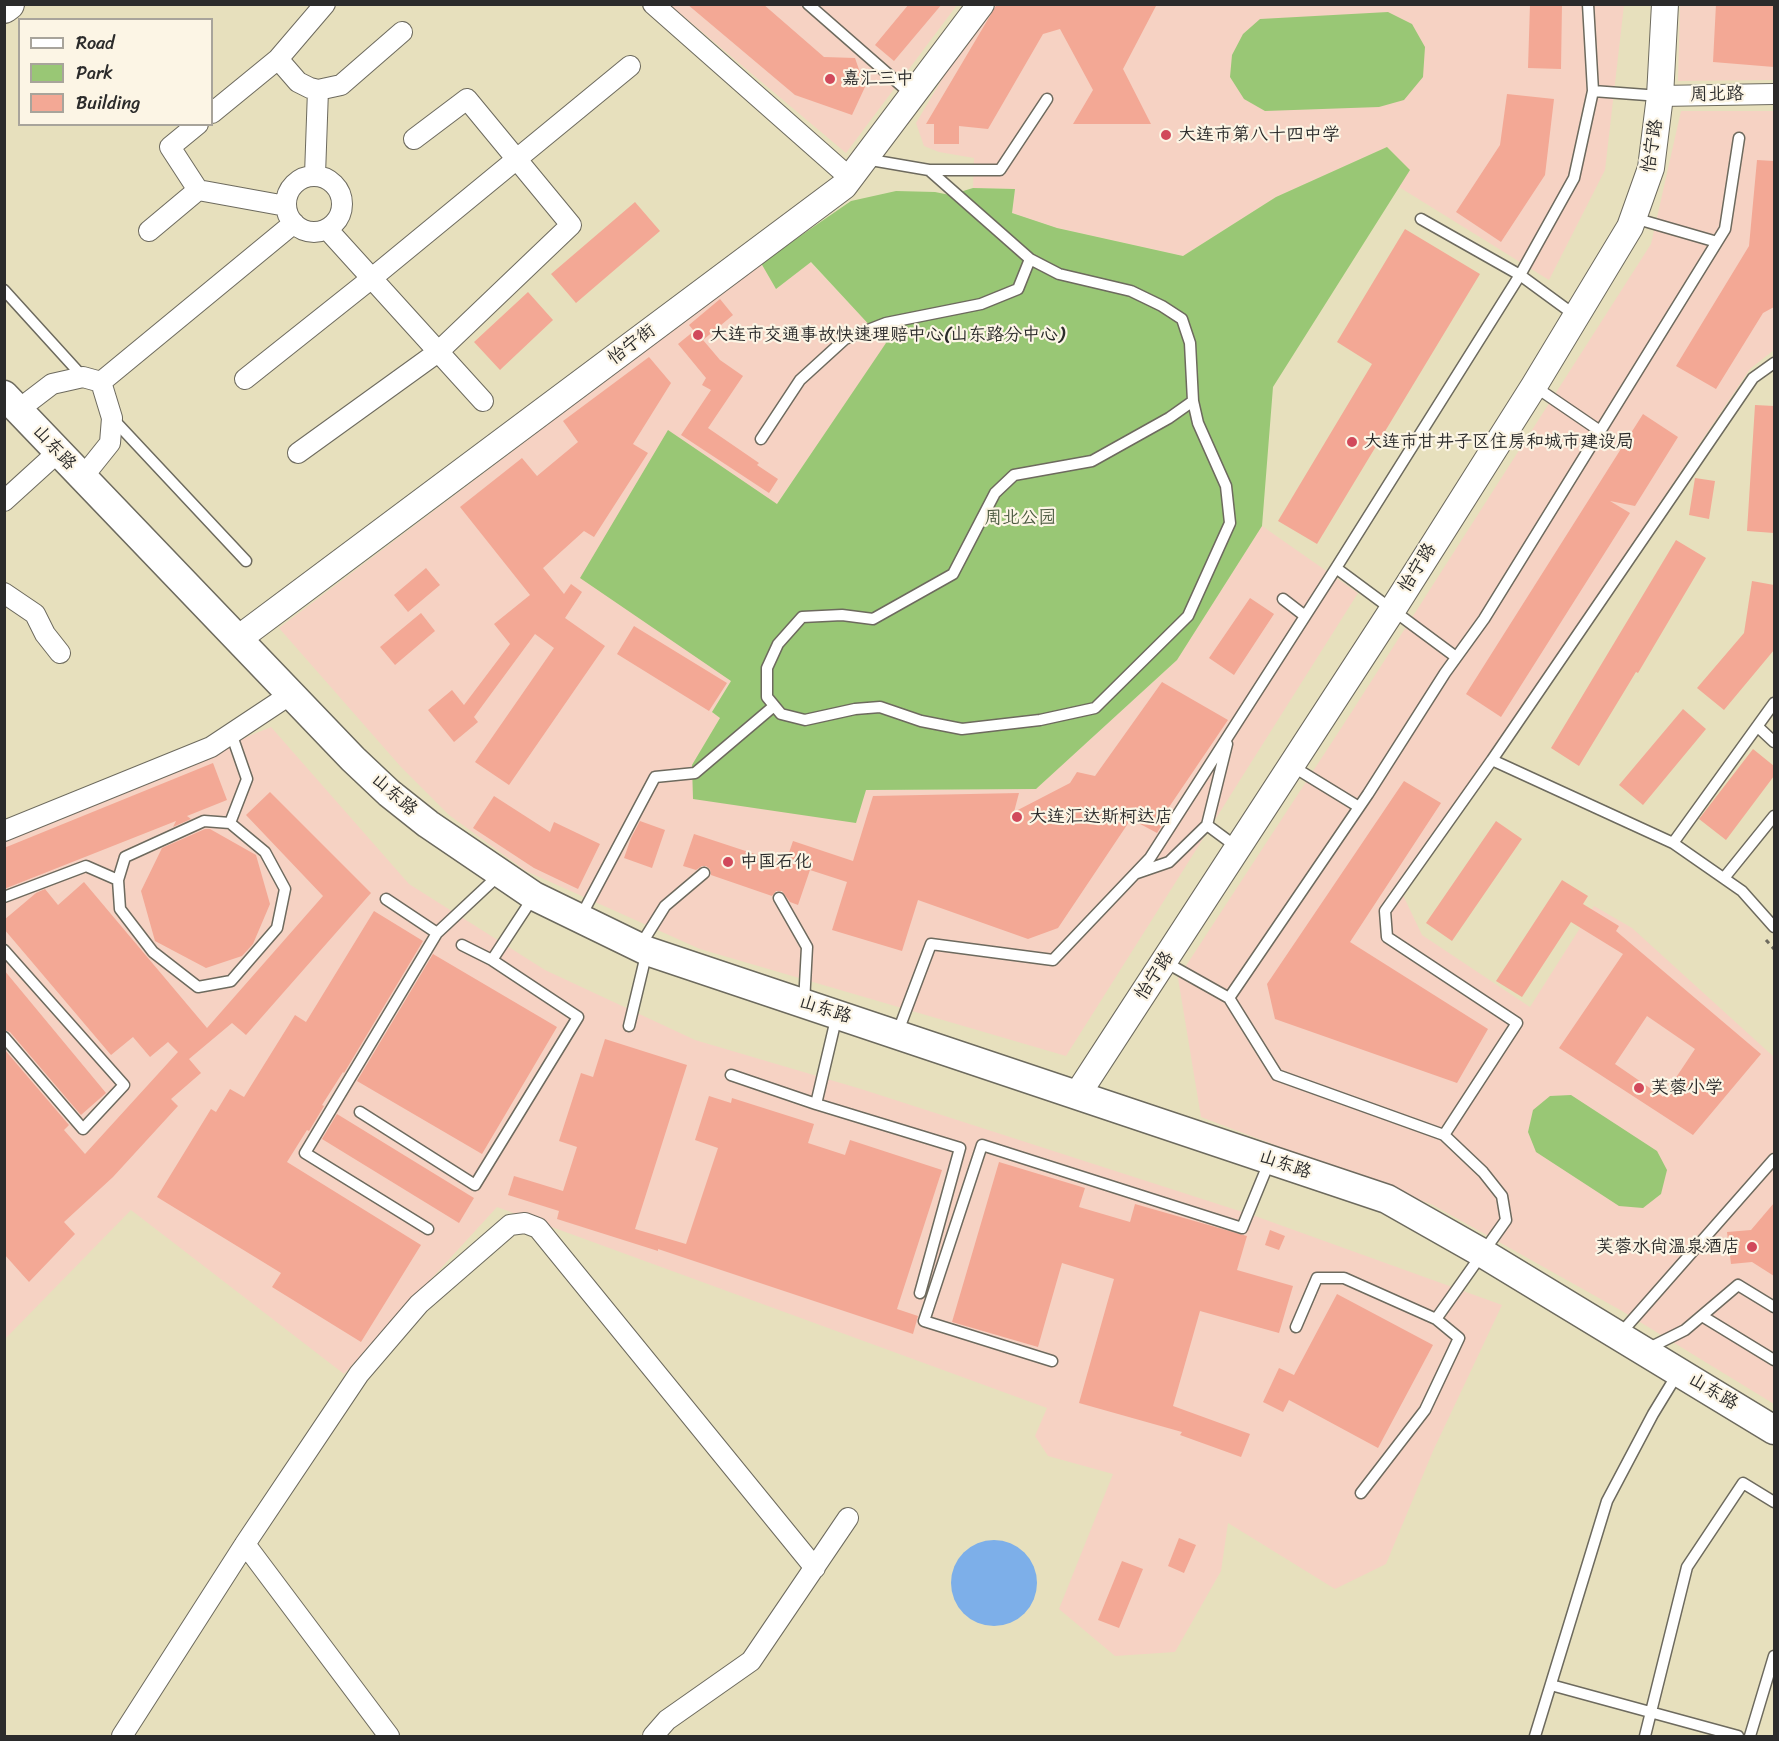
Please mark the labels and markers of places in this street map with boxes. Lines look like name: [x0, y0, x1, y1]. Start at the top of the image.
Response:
place label: 嘉汇三中: [842, 68, 914, 90]
marker: 嘉汇三中: [823, 72, 837, 86]
place label: 大连市第八十四中学: [1178, 124, 1340, 146]
marker: 大连市第八十四中学: [1159, 128, 1173, 142]
place label: 大连市交通事故快速理赔中心(山东路分中心): [710, 324, 1065, 346]
marker: 大连市交通事故快速理赔中心(山东路分中心): [691, 328, 705, 342]
place label: 大连市甘井子区住房和城市建设局: [1364, 431, 1634, 453]
marker: 大连市甘井子区住房和城市建设局: [1345, 435, 1359, 449]
place label: 大连汇达斯柯达店: [1029, 806, 1173, 828]
marker: 大连汇达斯柯达店: [1010, 810, 1024, 824]
place label: 中国石化: [740, 851, 812, 873]
marker: 中国石化: [721, 855, 735, 869]
place label: 芙蓉小学: [1651, 1077, 1723, 1099]
marker: 芙蓉小学: [1632, 1081, 1646, 1095]
place label: 芙蓉水尚温泉酒店: [1596, 1236, 1740, 1258]
marker: 芙蓉水尚温泉酒店: [1745, 1240, 1759, 1254]

